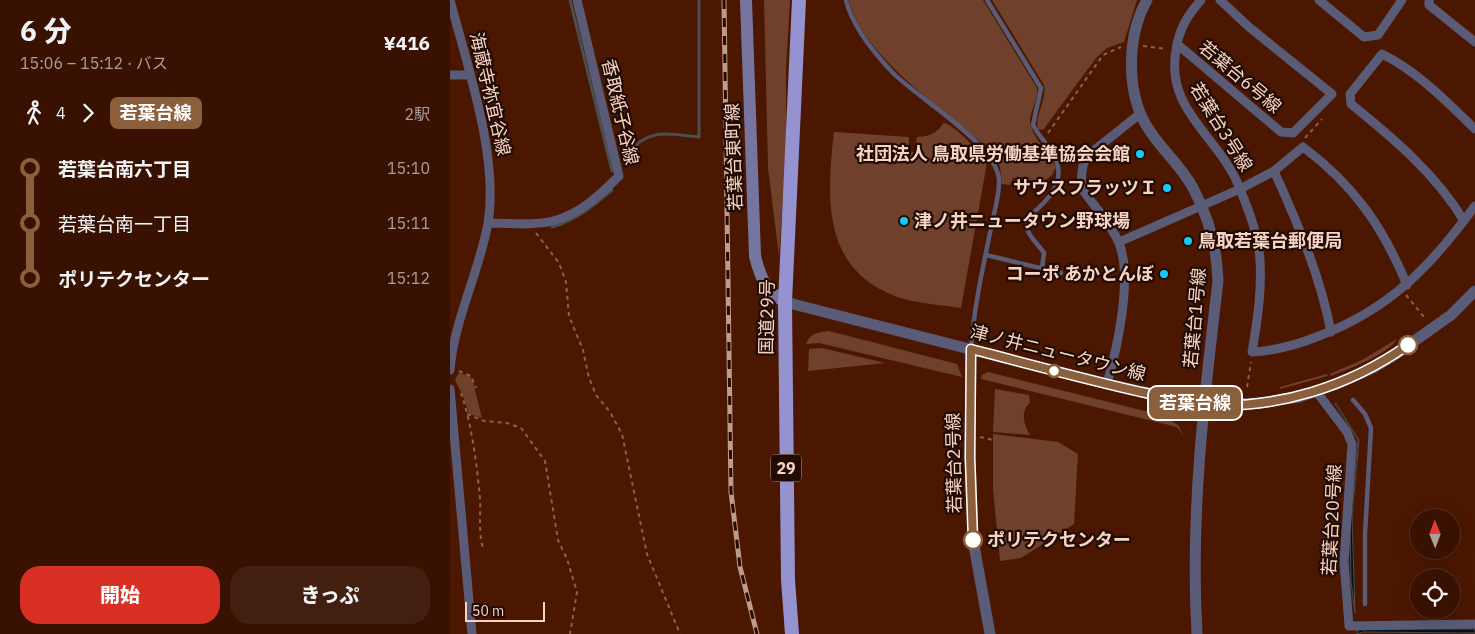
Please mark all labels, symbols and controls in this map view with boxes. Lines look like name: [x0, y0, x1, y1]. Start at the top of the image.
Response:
text: 6 分: [20, 12, 71, 49]
street label: 海蔵寺祢宜谷線: [465, 30, 516, 158]
text: ¥416: [383, 31, 430, 55]
street label: 若葉台6号線: [1194, 35, 1286, 118]
text: 15:06 – 15:12 · バス: [20, 53, 168, 73]
street label: 香取紙子谷線: [597, 57, 644, 167]
street label: 若葉台3号線: [1185, 78, 1258, 176]
icon: walk: [20, 99, 48, 127]
icon: forward: [74, 99, 102, 127]
text: 若葉台線: [120, 101, 192, 124]
text: 4: [56, 103, 66, 123]
street label: 若葉台東町線: [720, 103, 747, 211]
text: 2駅: [404, 104, 430, 124]
place label: 社団法人 鳥取県労働基準協会会館: [856, 142, 1130, 165]
marker: 社団法人 鳥取県労働基準協会会館: [1134, 148, 1146, 160]
text: 若葉台南六丁目: [58, 157, 191, 181]
text: 15:10: [387, 158, 430, 178]
place label: サウスフラッツＩ: [1013, 176, 1157, 199]
marker: サウスフラッツＩ: [1161, 182, 1173, 194]
place label: 津ノ井ニュータウン野球場: [914, 209, 1130, 232]
text: 若葉台南一丁目: [58, 212, 191, 236]
text: 15:11: [387, 213, 430, 233]
marker: 津ノ井ニュータウン野球場: [898, 215, 910, 227]
place label: 鳥取若葉台郵便局: [1198, 229, 1342, 252]
marker: 鳥取若葉台郵便局: [1182, 235, 1194, 247]
place label: コーポ あかとんぼ: [1006, 262, 1154, 285]
text: ポリテクセンター: [58, 267, 210, 291]
street label: 若葉台1号線: [1179, 267, 1210, 369]
text: 15:12: [387, 268, 430, 288]
marker: コーポ あかとんぼ: [1158, 268, 1170, 280]
street label: 国道29号: [754, 279, 779, 355]
street label: 津ノ井ニュータウン線: [968, 320, 1148, 385]
unlabelled marker: [1398, 335, 1418, 355]
unlabelled marker: [1047, 364, 1061, 378]
line badge: 若葉台線: [1160, 387, 1230, 419]
text: 若葉台線: [1159, 391, 1231, 414]
street label: 若葉台2号線: [941, 412, 966, 514]
road number: 29: [771, 454, 801, 482]
street label: 若葉台20号線: [1317, 464, 1346, 576]
north arrow: [1410, 509, 1460, 559]
map controls: [1410, 509, 1460, 619]
place label: ポリテクセンター: [987, 528, 1131, 551]
marker: ポリテクセンター: [963, 530, 983, 550]
button: 開始: [20, 566, 220, 624]
button: きっぷ: [230, 566, 430, 624]
button: locate: [1410, 569, 1460, 619]
scale bar: [465, 599, 545, 622]
text: 50 m: [472, 602, 504, 620]

